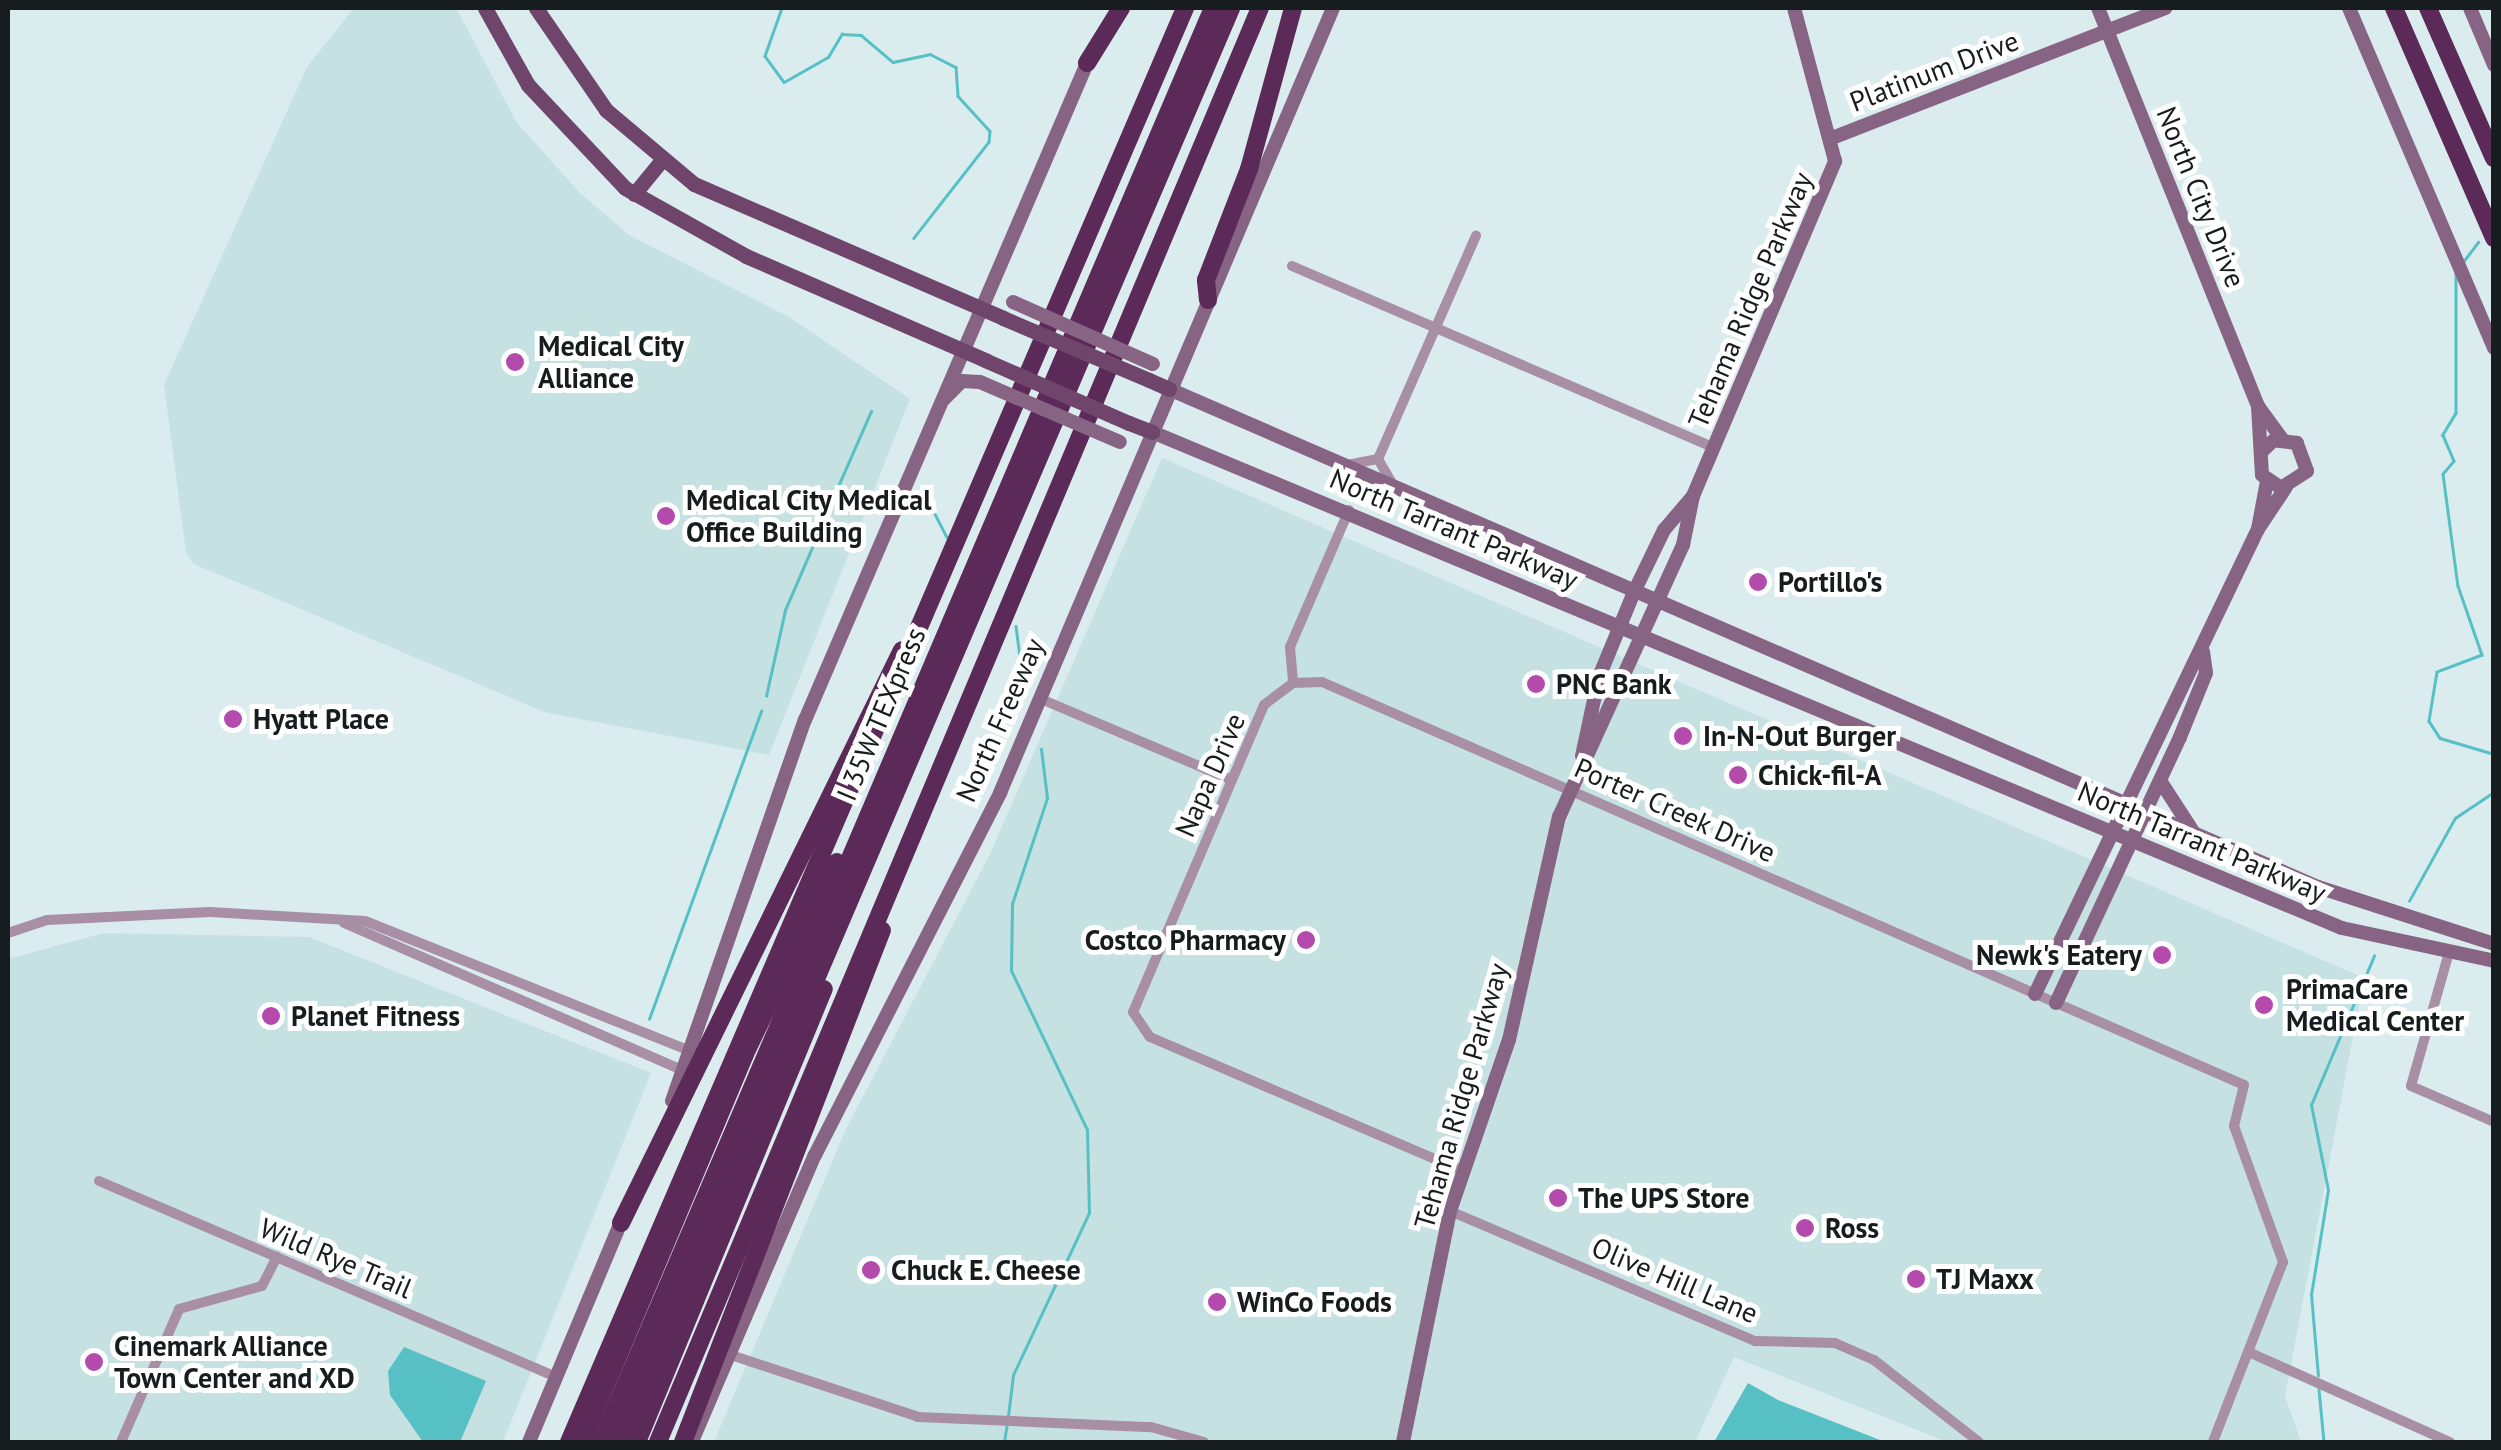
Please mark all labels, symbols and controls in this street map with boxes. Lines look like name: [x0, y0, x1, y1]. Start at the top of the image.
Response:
street label: Platinum Drive: [1845, 23, 2023, 119]
street label: North City Drive: [2149, 101, 2253, 293]
street label: Tehama Ridge Parkway: [1681, 167, 1819, 433]
place label: Medical City Alliance: [538, 329, 684, 395]
marker: Medical City Alliance: [502, 349, 528, 375]
street label: North Tarrant Parkway: [1324, 461, 1584, 597]
place label: Medical City Medical Office Building: [686, 483, 933, 549]
marker: Medical City Medical Office Building: [655, 505, 677, 527]
place label: Portillo's: [1778, 565, 1882, 599]
marker: Portillo's: [1747, 571, 1769, 593]
street label: I 35W TEXpress: [829, 622, 933, 806]
street label: North Freeway: [949, 633, 1051, 807]
place label: PNC Bank: [1556, 667, 1673, 701]
marker: PNC Bank: [1525, 673, 1547, 695]
place label: Hyatt Place: [253, 702, 389, 736]
marker: Hyatt Place: [222, 708, 244, 730]
street label: Napa Drive: [1168, 708, 1252, 842]
place label: In-N-Out Burger: [1703, 719, 1896, 753]
marker: In-N-Out Burger: [1672, 725, 1694, 747]
street label: Porter Creek Drive: [1569, 750, 1781, 870]
place label: Chick-fil-A: [1758, 758, 1881, 792]
marker: Chick-fil-A: [1727, 764, 1749, 786]
street label: North Tarrant Parkway: [2072, 774, 2332, 910]
place label: Costco Pharmacy: [1085, 923, 1286, 957]
marker: Costco Pharmacy: [1295, 929, 1317, 951]
place label: Newk's Eatery: [1976, 938, 2142, 972]
marker: Newk's Eatery: [2151, 944, 2173, 966]
street label: Tehama Ridge Parkway: [1407, 959, 1515, 1233]
place label: PrimaCare Medical Center: [2286, 972, 2464, 1038]
marker: PrimaCare Medical Center: [2251, 992, 2277, 1018]
place label: Planet Fitness: [291, 999, 460, 1033]
marker: Planet Fitness: [260, 1005, 282, 1027]
place label: The UPS Store: [1578, 1181, 1750, 1215]
marker: The UPS Store: [1547, 1187, 1569, 1209]
street label: Wild Rye Trail: [254, 1211, 418, 1305]
place label: Ross: [1825, 1211, 1879, 1245]
marker: Ross: [1794, 1217, 1816, 1239]
street label: Olive Hill Lane: [1587, 1230, 1763, 1330]
place label: Chuck E. Cheese: [891, 1253, 1084, 1287]
marker: Chuck E. Cheese: [860, 1259, 882, 1281]
place label: TJ Maxx: [1936, 1262, 2034, 1296]
marker: TJ Maxx: [1905, 1268, 1927, 1290]
place label: WinCo Foods: [1237, 1285, 1392, 1319]
marker: WinCo Foods: [1206, 1291, 1228, 1313]
place label: Cinemark Alliance Town Center and XD: [114, 1329, 356, 1395]
marker: Cinemark Alliance Town Center and XD: [83, 1351, 105, 1373]

